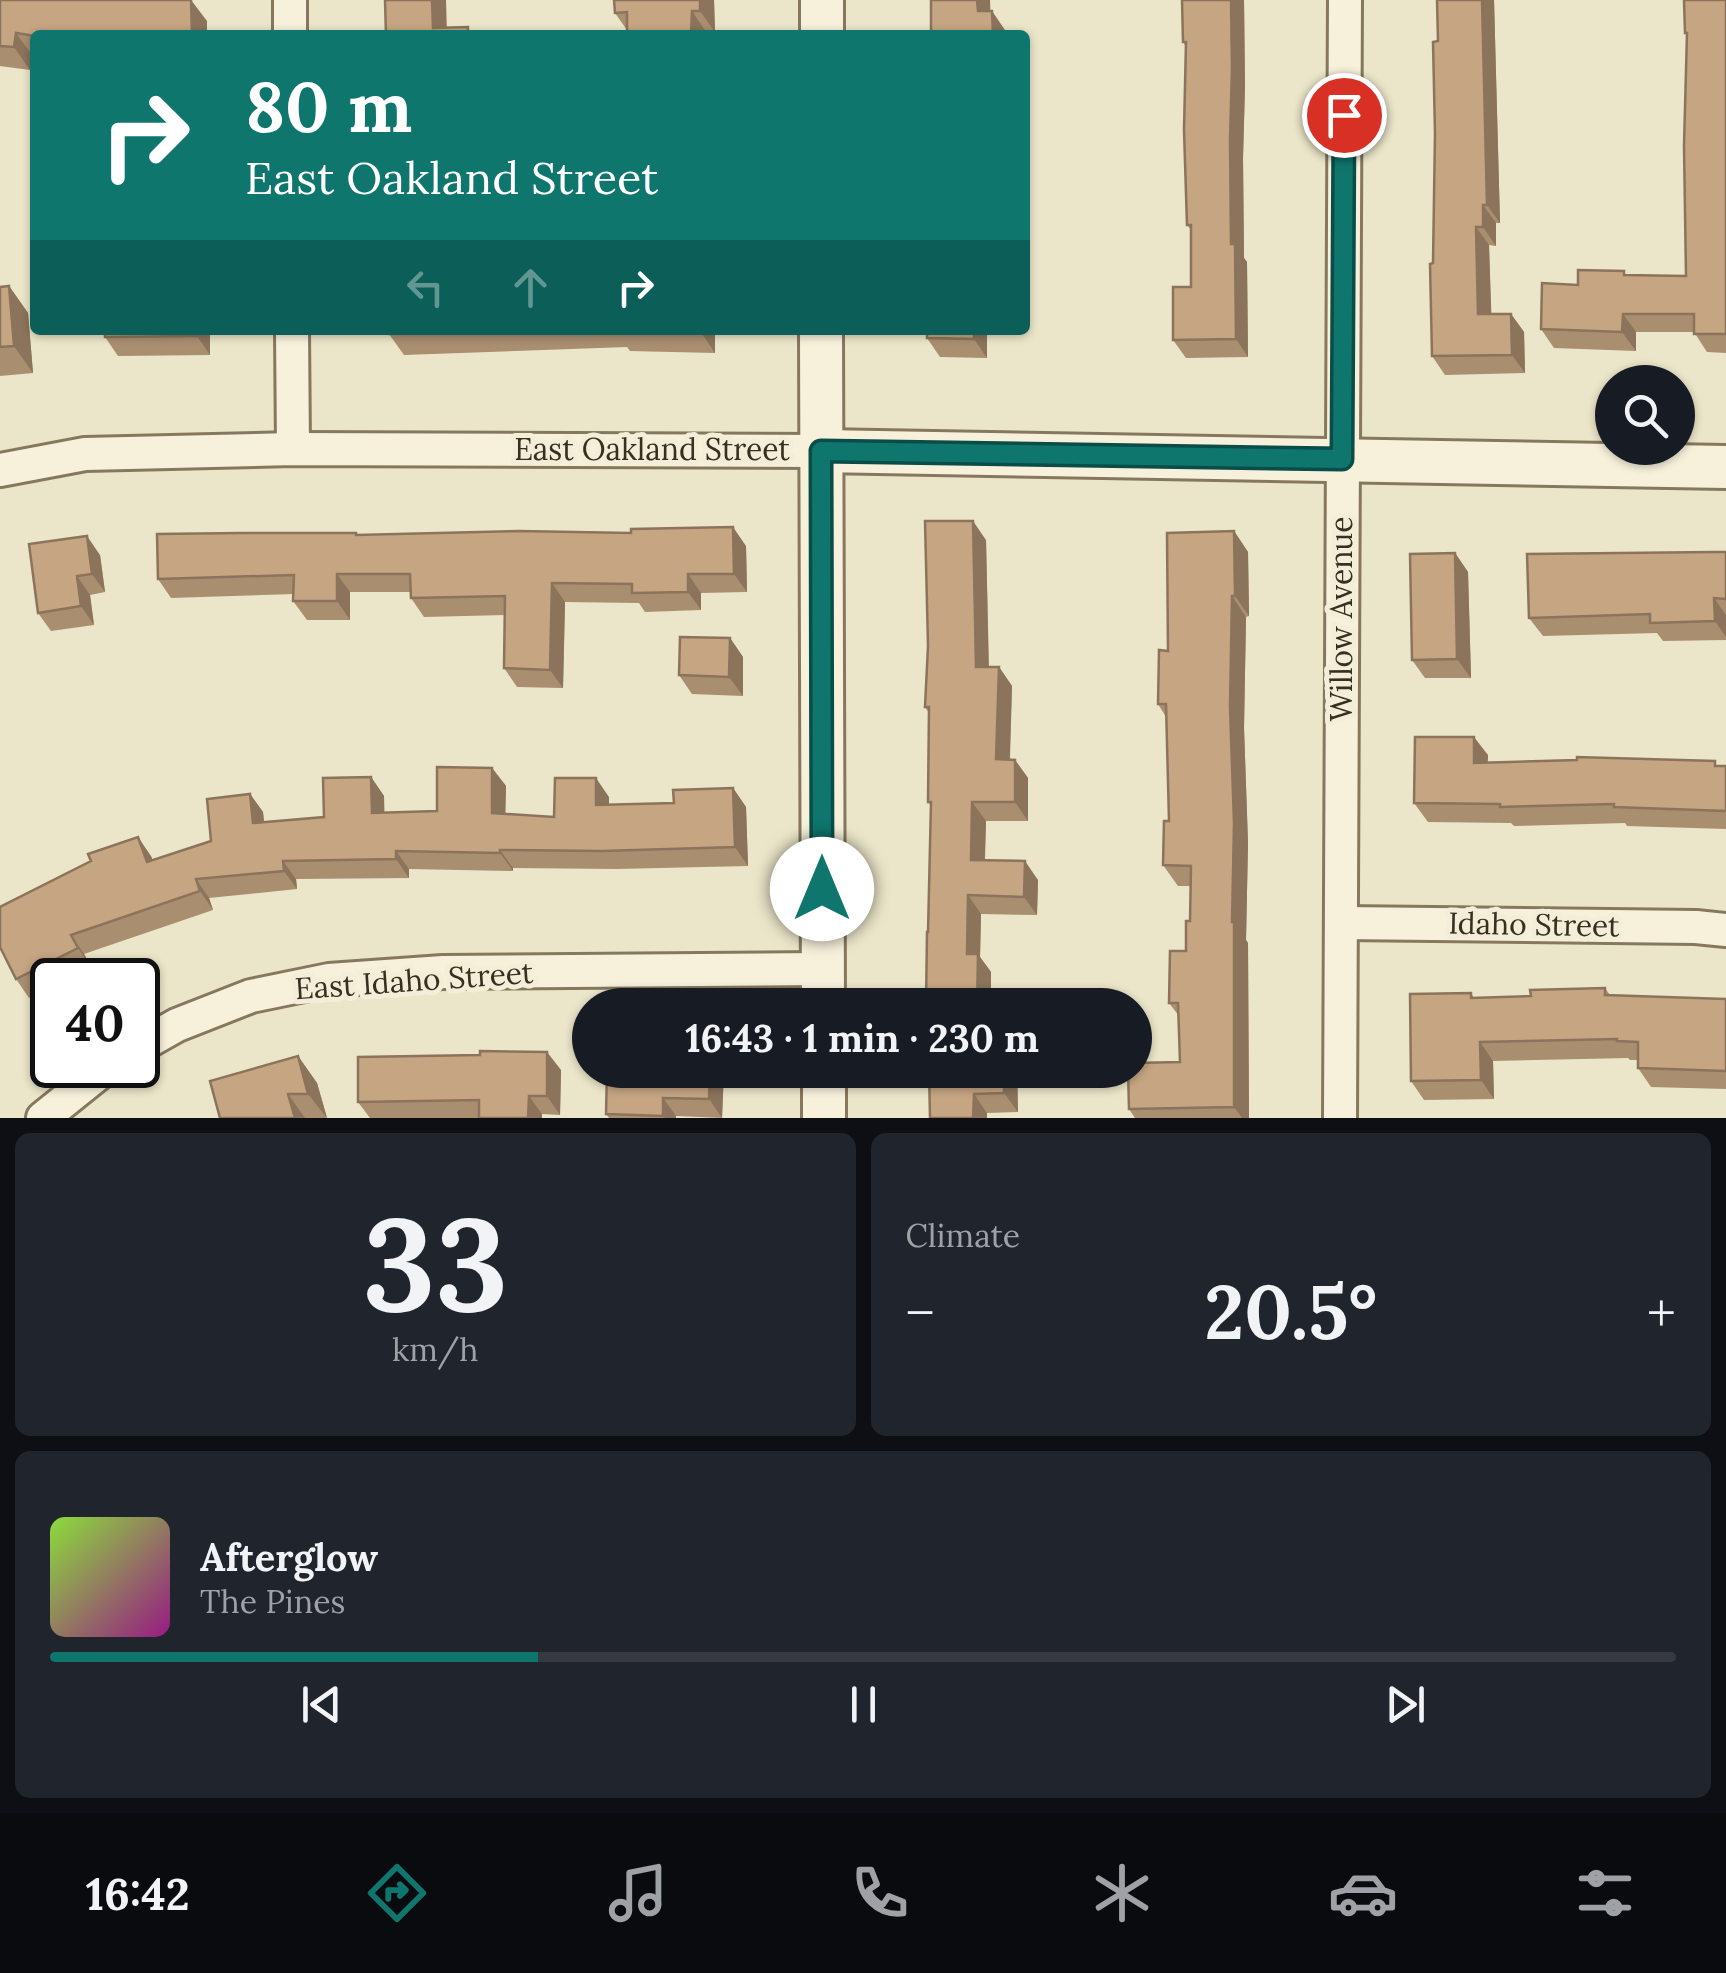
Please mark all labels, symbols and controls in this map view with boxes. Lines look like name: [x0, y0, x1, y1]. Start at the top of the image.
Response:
text: 80 m: [245, 62, 412, 151]
icon: right: [80, 70, 210, 200]
pin: [1302, 73, 1387, 158]
icon: arrive: [1317, 88, 1372, 143]
text: East Oakland Street: [245, 149, 659, 206]
icon: left: [398, 260, 453, 315]
icon: ahead: [503, 260, 558, 315]
icon: right: [608, 260, 663, 315]
map controls: [1595, 365, 1695, 465]
button: search: [1595, 365, 1695, 465]
street label: East Oakland Street: [514, 430, 790, 468]
street label: Willow Avenue: [1322, 516, 1360, 722]
position arrow: [770, 837, 874, 941]
street label: Idaho Street: [1448, 904, 1620, 944]
street label: East Idaho Street: [293, 953, 535, 1007]
speed limit sign: 40: [30, 958, 160, 1088]
text: 16:43 · 1 min · 230 m: [685, 1014, 1039, 1062]
text: 33: [362, 1180, 508, 1347]
text: Climate: [906, 1215, 1020, 1256]
text: 20.5°: [1204, 1264, 1377, 1360]
text: −: [906, 1278, 935, 1348]
text: +: [1647, 1278, 1676, 1348]
text: km/h: [392, 1329, 478, 1370]
text: Afterglow: [200, 1533, 378, 1581]
text: The Pines: [200, 1581, 345, 1622]
icon: previous: [294, 1677, 349, 1732]
icon: pause: [836, 1677, 891, 1732]
icon: next: [1378, 1677, 1433, 1732]
icon: directions: [362, 1858, 432, 1928]
icon: music: [603, 1858, 673, 1928]
icon: phone: [845, 1858, 915, 1928]
icon: climate: [1087, 1858, 1157, 1928]
icon: car: [1328, 1858, 1398, 1928]
icon: filters: [1570, 1858, 1640, 1928]
text: 16:42: [86, 1865, 190, 1922]

